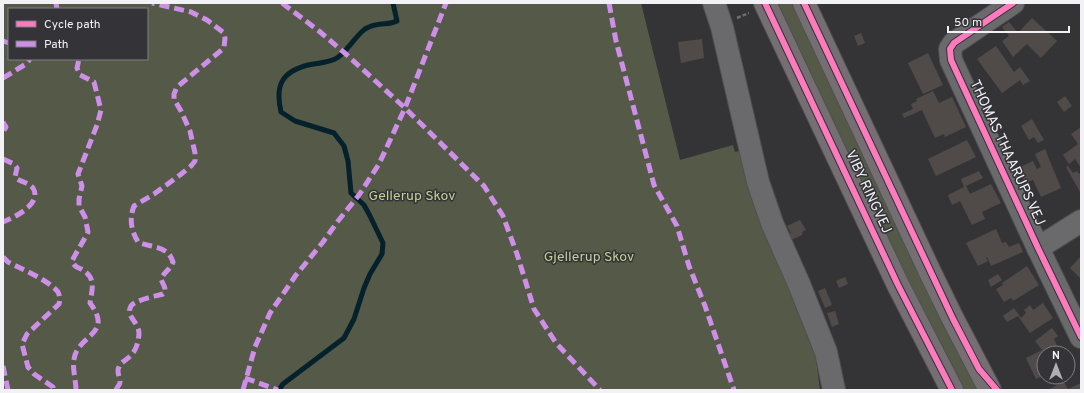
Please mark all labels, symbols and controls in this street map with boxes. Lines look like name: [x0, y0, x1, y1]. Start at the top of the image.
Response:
legend: [8, 8, 148, 60]
scale bar: [948, 8, 1069, 34]
text: 50 m: [954, 15, 982, 31]
text: Cycle path: [44, 17, 101, 33]
text: Path: [44, 37, 69, 53]
street label: THOMAS THAARUPS VEJ: [966, 77, 1048, 229]
street label: VIBY RINGVEJ: [841, 148, 895, 236]
park label: Gellerup Skov: [369, 188, 455, 205]
park label: Gjellerup Skov: [544, 249, 634, 266]
north arrow: [1036, 345, 1076, 385]
text: N: [1052, 349, 1060, 363]

